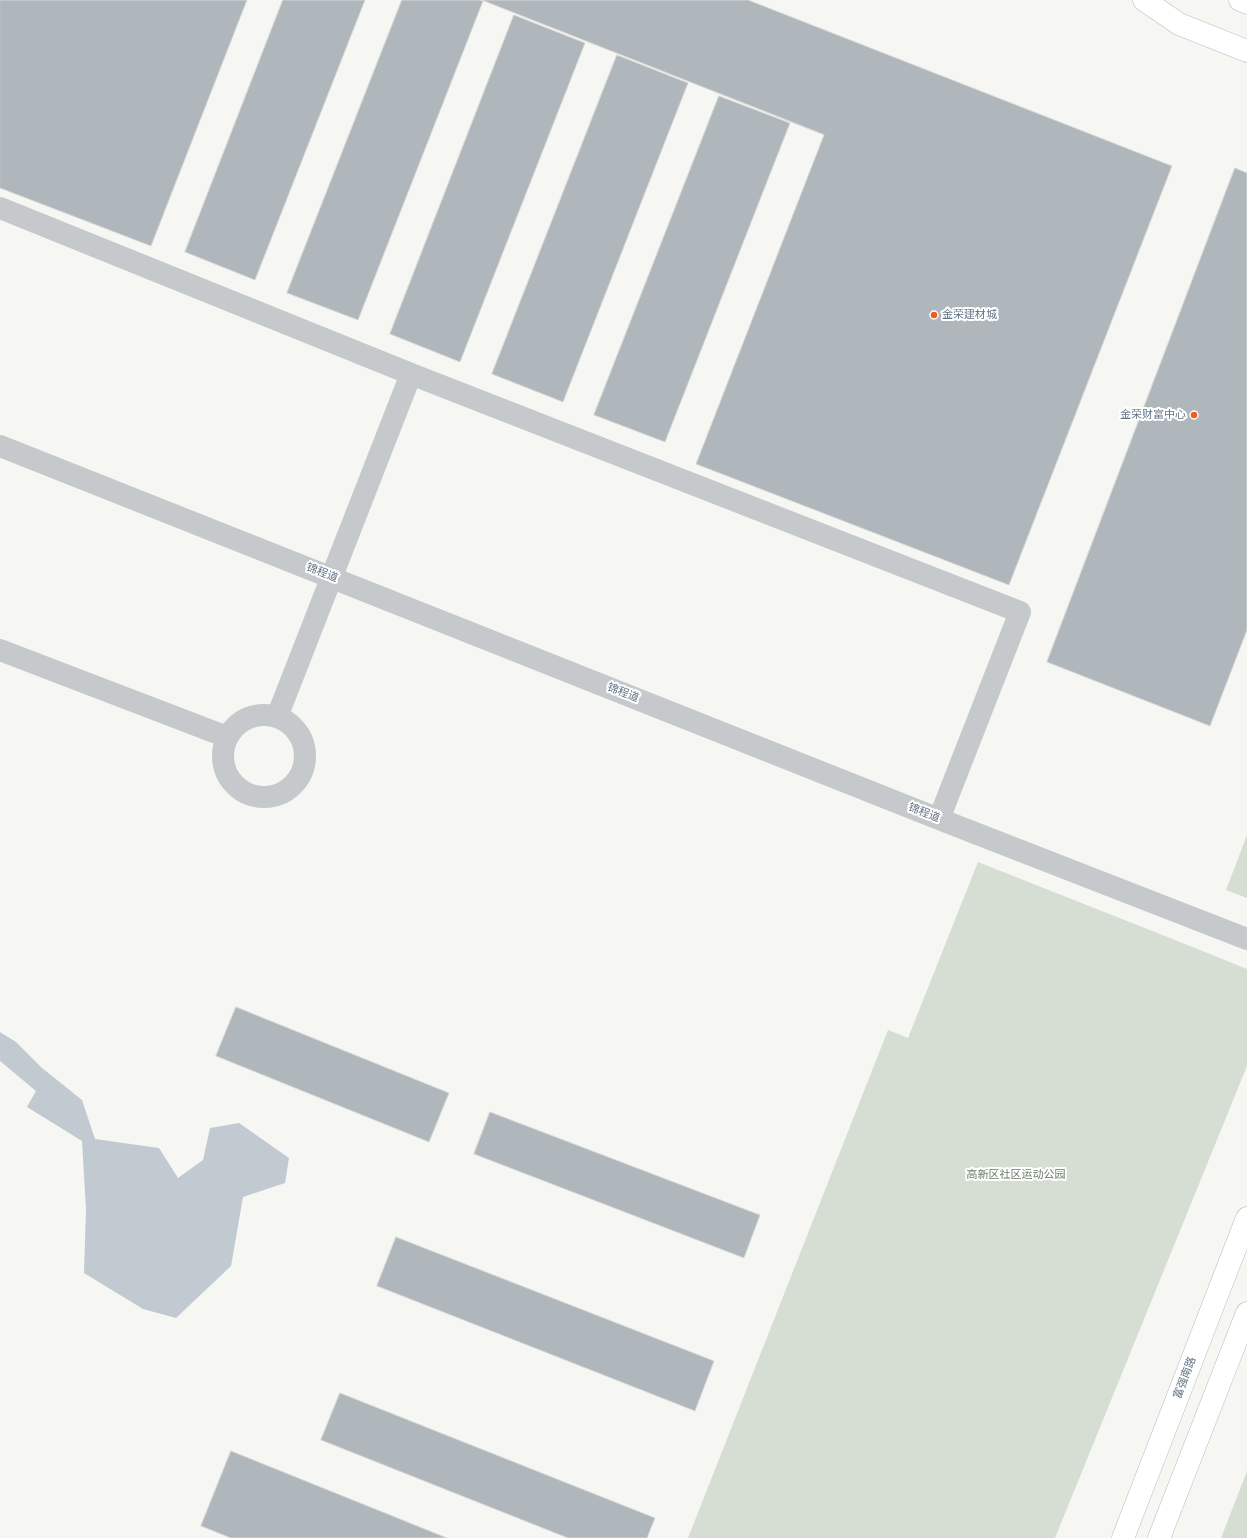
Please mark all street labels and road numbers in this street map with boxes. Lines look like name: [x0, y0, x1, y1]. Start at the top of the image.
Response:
street label: 锦程道: [304, 561, 340, 585]
street label: 锦程道: [605, 681, 641, 705]
street label: 锦程道: [906, 801, 942, 825]
street label: 富强南路: [1171, 1355, 1199, 1401]

